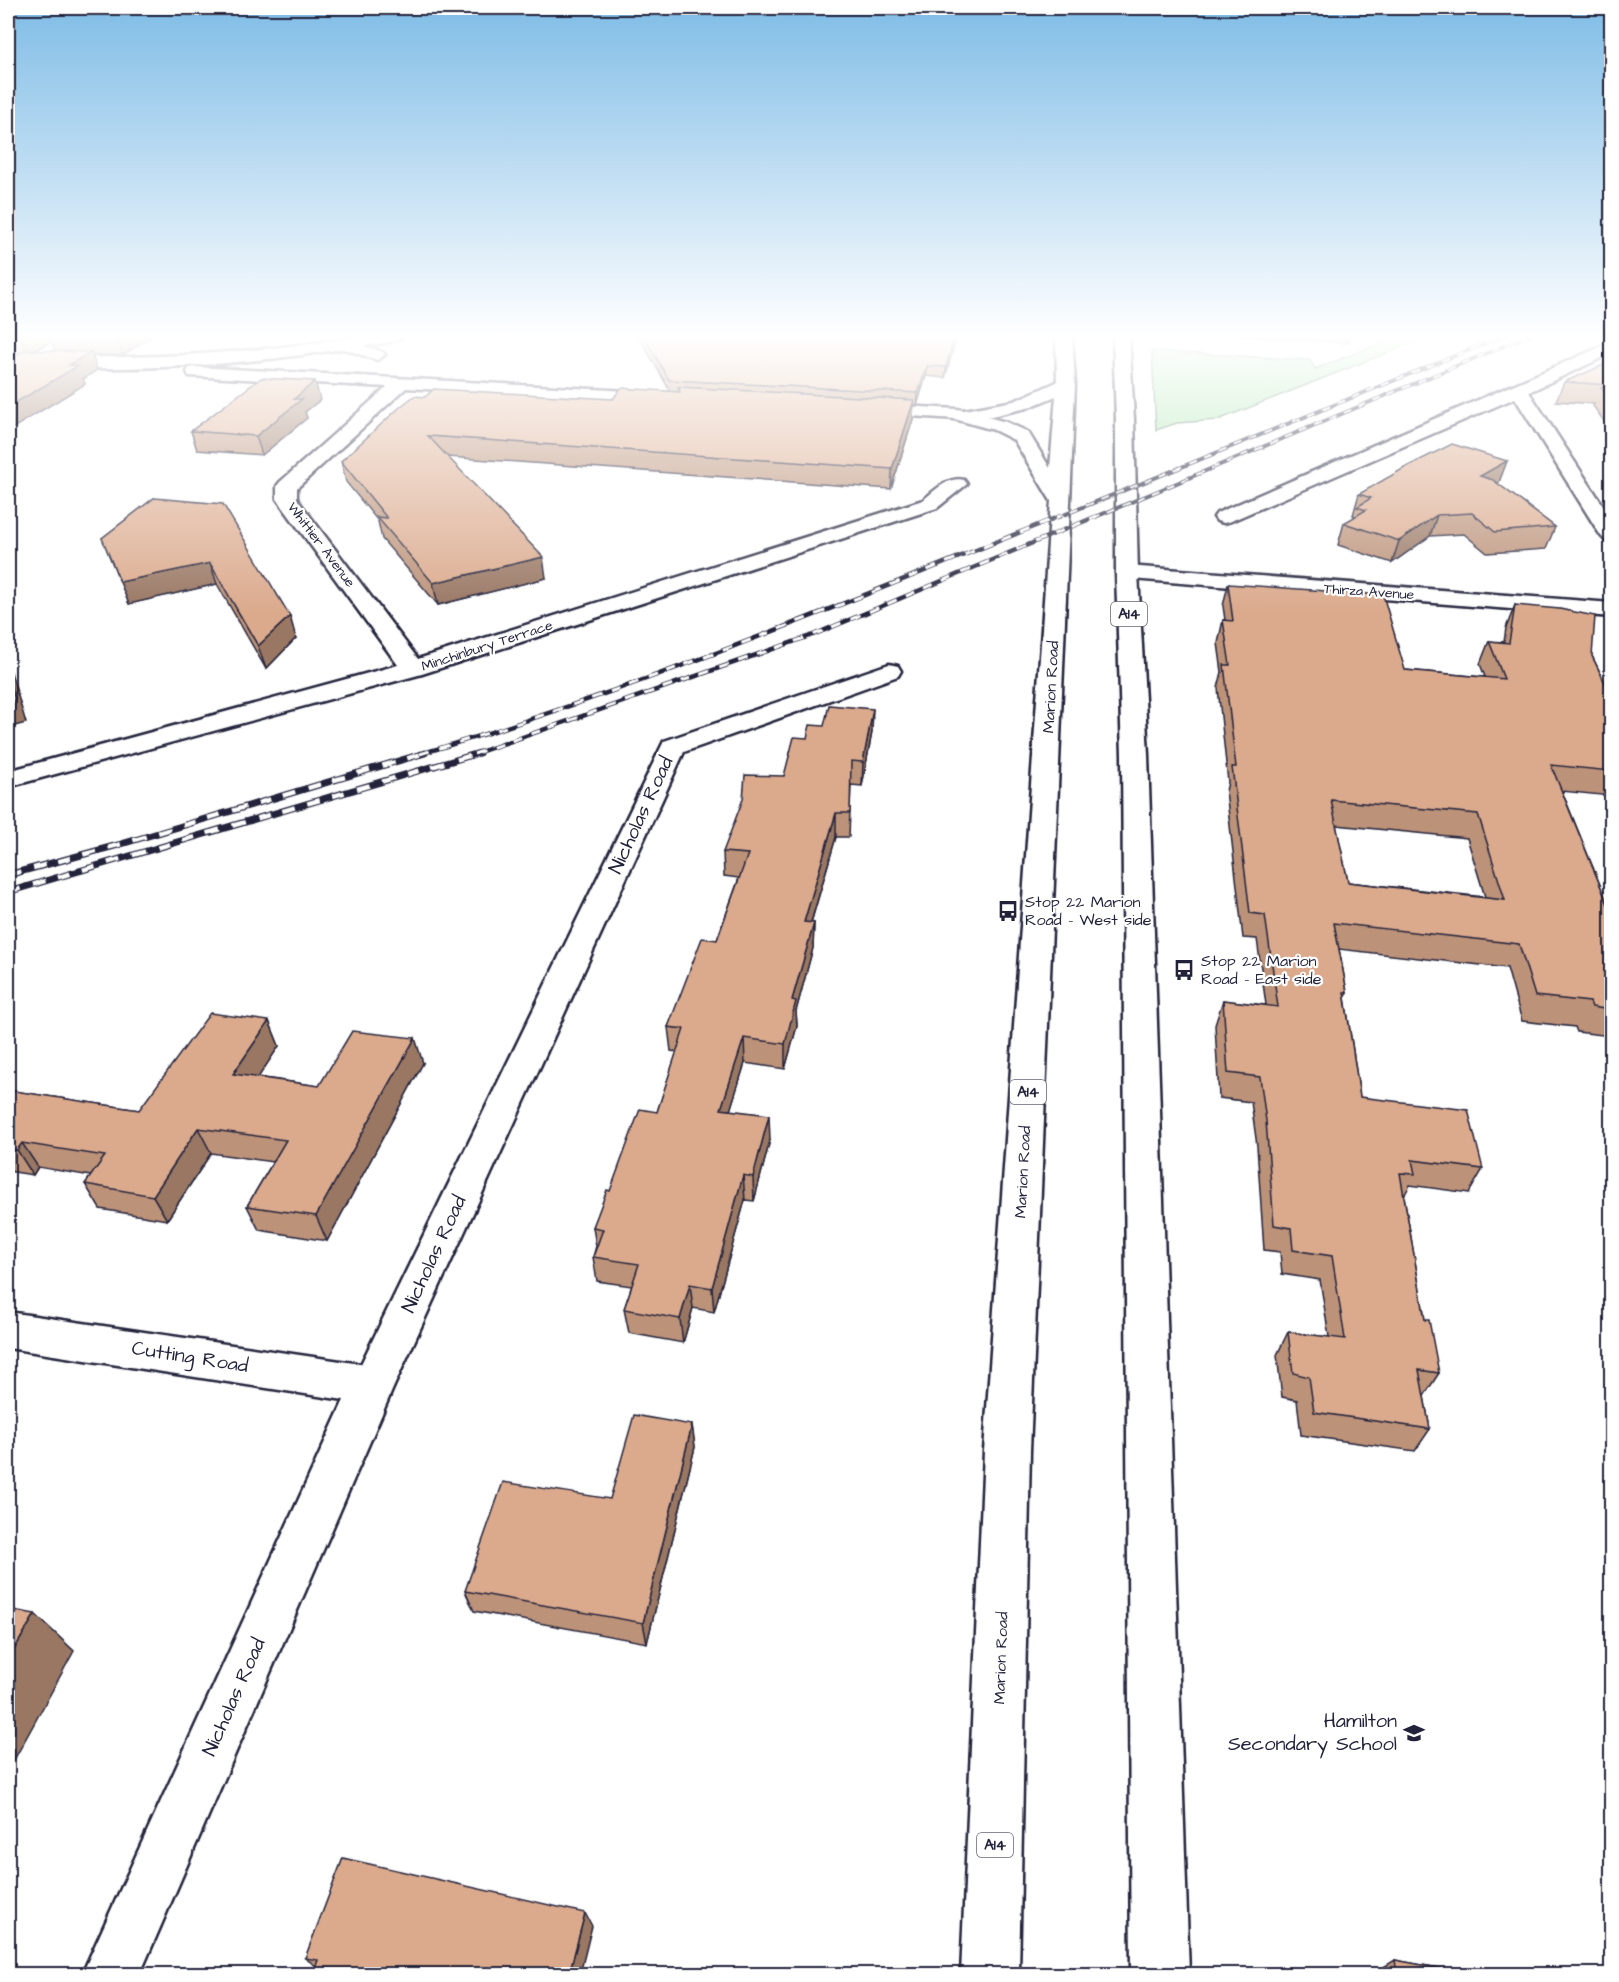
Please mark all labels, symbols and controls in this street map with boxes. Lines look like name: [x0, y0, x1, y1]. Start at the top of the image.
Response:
street label: Whittier Avenue: [282, 498, 360, 592]
street label: Thirza Avenue: [1323, 579, 1415, 605]
road number: A14: [1111, 602, 1147, 626]
street label: Minchinbury Terrace: [419, 615, 556, 677]
street label: Marion Road: [1038, 640, 1064, 734]
street label: Nicholas Road: [602, 752, 680, 878]
place label: Stop 22 Marion Road - West side: [1025, 891, 1152, 931]
bus stop icon: Stop 22 Marion Road - West side: [996, 899, 1020, 923]
place label: Stop 22 Marion Road - East side: [1201, 950, 1322, 990]
bus stop icon: Stop 22 Marion Road - East side: [1172, 958, 1196, 982]
road number: A14: [1010, 1080, 1046, 1104]
street label: Marion Road: [1010, 1125, 1036, 1219]
street label: Nicholas Road: [395, 1191, 473, 1317]
street label: Cutting Road: [129, 1334, 250, 1381]
street label: Marion Road: [988, 1611, 1014, 1705]
street label: Nicholas Road: [195, 1633, 273, 1761]
place label: Hamilton Secondary School: [1228, 1707, 1397, 1759]
school or university icon: Hamilton Secondary School: [1402, 1721, 1426, 1745]
road number: A14: [977, 1833, 1013, 1857]

